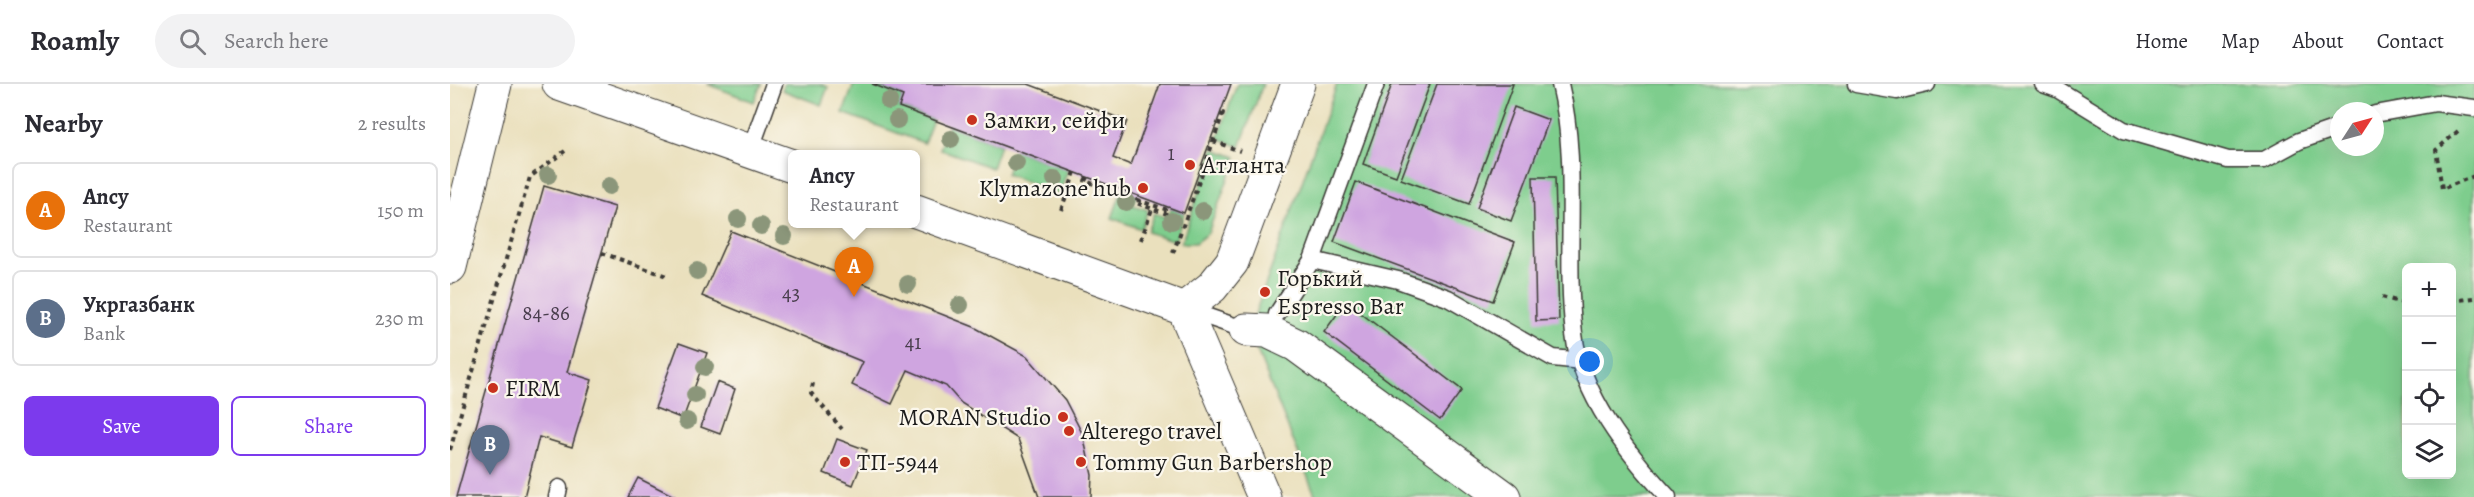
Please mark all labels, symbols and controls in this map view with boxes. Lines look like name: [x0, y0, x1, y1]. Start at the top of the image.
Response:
search box: [155, 14, 575, 68]
text: Roamly: [30, 22, 119, 60]
icon: search: [176, 25, 209, 58]
text: Search here: [224, 26, 329, 56]
text: Home: [2135, 27, 2188, 55]
text: Map: [2221, 27, 2259, 55]
text: About: [2292, 27, 2344, 55]
text: Contact: [2377, 27, 2444, 55]
north arrow: [2330, 102, 2384, 156]
place label: Замки, сейфи: [984, 104, 1125, 136]
text: Nearby: [24, 106, 103, 141]
text: 2 results: [358, 110, 426, 137]
marker: Замки, сейфи: [965, 113, 979, 127]
house number: 1: [1167, 139, 1175, 167]
place label: Атланта: [1201, 149, 1285, 181]
popup: [788, 150, 920, 228]
marker: Атланта: [1183, 158, 1197, 172]
text: Ancy: [809, 161, 855, 191]
place label: Klymazone hub: [979, 172, 1131, 204]
marker: Klymazone hub: [1136, 181, 1150, 195]
text: Ancy: [83, 182, 128, 212]
text: Restaurant: [809, 191, 899, 218]
text: A: [39, 197, 52, 224]
text: 150 m: [377, 197, 424, 224]
text: Restaurant: [83, 212, 173, 239]
pin: A: [834, 248, 874, 297]
place label: Горький Espresso Bar: [1277, 262, 1404, 322]
map controls: [2402, 263, 2456, 479]
button: +: [2402, 263, 2456, 317]
house number: 43: [782, 279, 800, 307]
marker: Горький Espresso Bar: [1258, 285, 1272, 299]
text: Укргазбанк: [83, 290, 195, 320]
house number: 84-86: [522, 299, 570, 327]
text: B: [39, 305, 52, 332]
text: 230 m: [375, 305, 424, 332]
button: −: [2402, 317, 2456, 371]
text: Bank: [83, 320, 125, 347]
house number: 41: [905, 328, 921, 356]
your location: [1575, 347, 1604, 376]
button: locate: [2402, 371, 2456, 425]
place label: FIRM: [505, 372, 561, 404]
marker: FIRM: [486, 381, 500, 395]
button: Save: [24, 396, 219, 456]
button: Share: [231, 396, 426, 456]
place label: MORAN Studio: [898, 401, 1051, 433]
marker: MORAN Studio: [1056, 410, 1070, 424]
place label: Alterego travel: [1080, 415, 1222, 447]
marker: Alterego travel: [1062, 424, 1076, 438]
button: layers: [2402, 425, 2456, 479]
pin: B: [470, 426, 510, 475]
place label: ТП-5944: [857, 446, 939, 478]
place label: Tommy Gun Barbershop: [1093, 446, 1332, 478]
marker: ТП-5944: [838, 455, 852, 469]
marker: Tommy Gun Barbershop: [1074, 455, 1088, 469]

